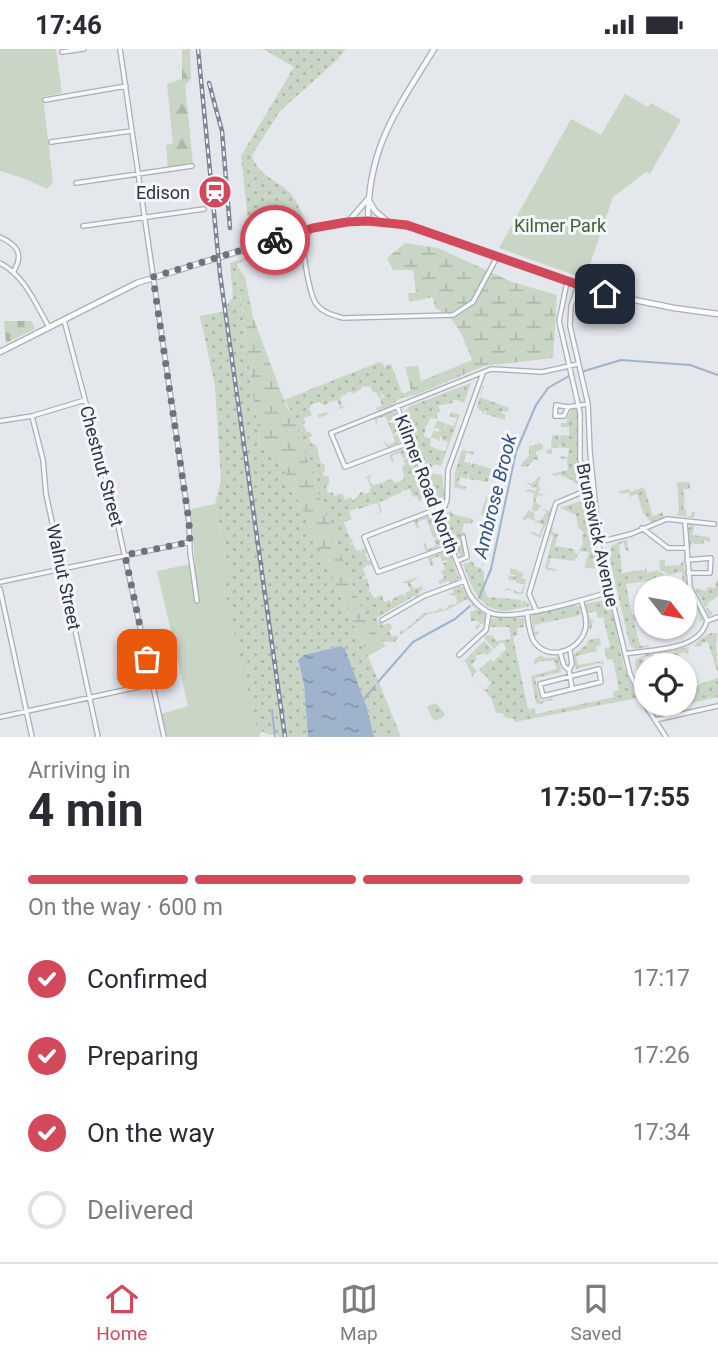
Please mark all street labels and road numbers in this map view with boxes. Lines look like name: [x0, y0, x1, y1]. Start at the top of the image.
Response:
street label: Chestnut Street: [76, 403, 128, 529]
street label: Kilmer Road North: [391, 412, 463, 556]
street label: Brunswick Avenue: [573, 461, 623, 609]
street label: Walnut Street: [43, 522, 85, 632]

